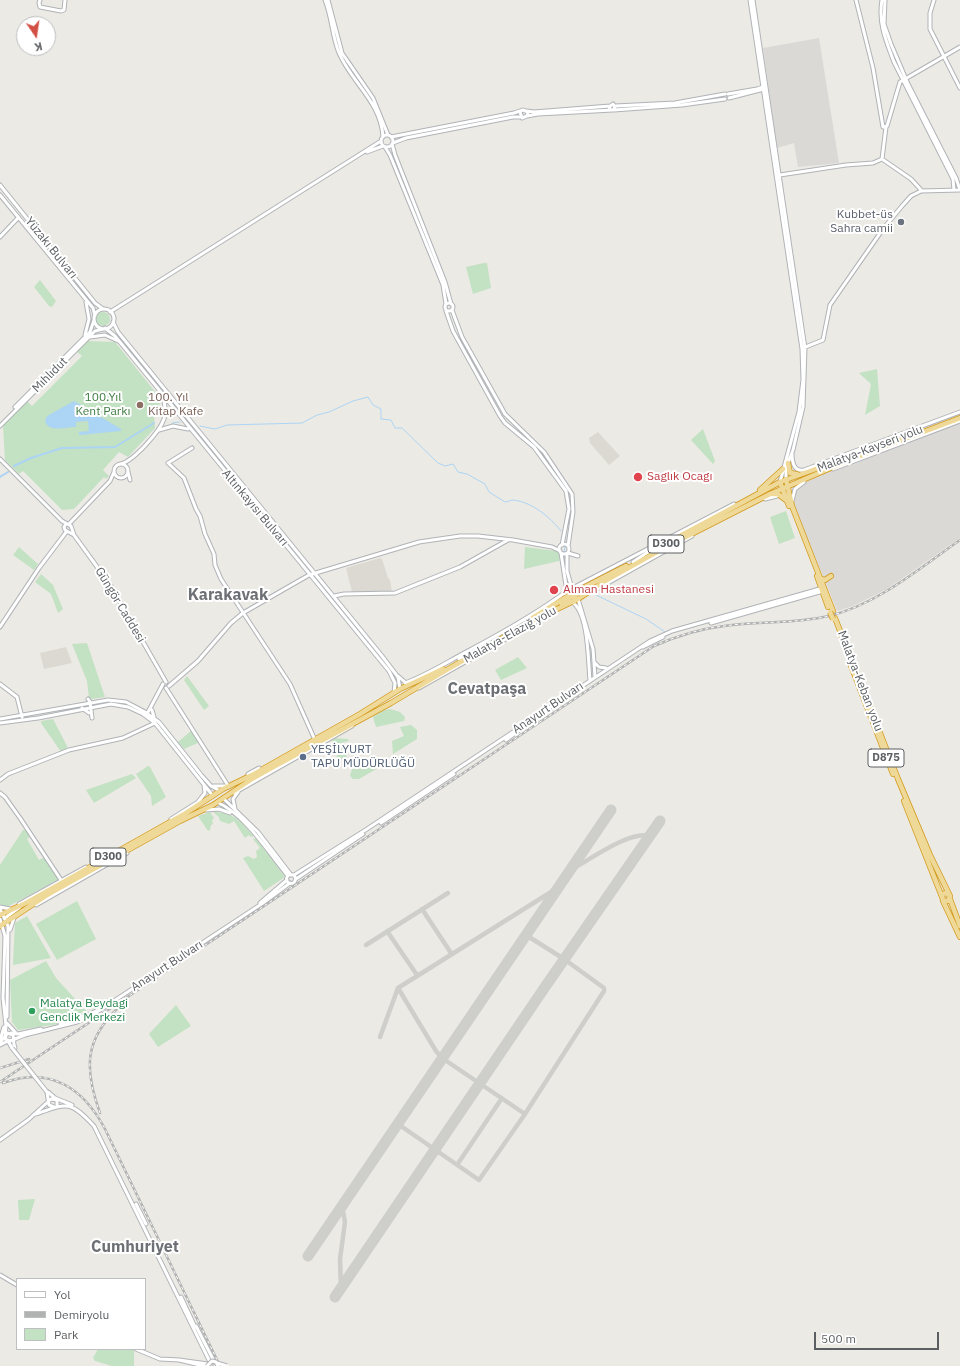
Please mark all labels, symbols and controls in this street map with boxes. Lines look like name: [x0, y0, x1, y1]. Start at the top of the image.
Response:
north arrow: [16, 16, 56, 56]
text: K: [33, 39, 44, 54]
place label: Kubbet-üs Sahra camii: [830, 208, 893, 236]
street label: Yüzakı Bulvarı: [22, 214, 80, 282]
marker: Kubbet-üs Sahra camii: [896, 217, 906, 227]
street label: Mıhlıdut: [29, 354, 71, 396]
park label: 100.Yıl Kent Parkı: [75, 391, 131, 419]
place label: 100. Yıl Kitap Kafe: [148, 391, 203, 419]
marker: 100. Yıl Kitap Kafe: [135, 400, 145, 410]
street label: Malatya-Kayseri yolu: [815, 422, 925, 476]
street label: Altınkayısı Bulvarı: [219, 467, 291, 549]
place label: Saglık Ocagı: [647, 470, 712, 484]
marker: Saglık Ocagı: [632, 471, 644, 483]
road number: D300: [648, 535, 684, 553]
street label: Güngör Caddesi: [92, 565, 148, 645]
place label: Alman Hastanesi: [563, 583, 654, 597]
marker: Alman Hastanesi: [548, 584, 560, 596]
district label: Karakavak: [188, 585, 268, 605]
street label: Malatya-Elazığ yolu: [461, 603, 559, 667]
street label: Malatya-Keban yolu: [834, 629, 886, 733]
district label: Cevatpaşa: [448, 679, 526, 699]
street label: Anayurt Bulvarı: [510, 679, 586, 737]
place label: YEŞİLYURT TAPU MÜDÜRLÜĞÜ: [311, 743, 415, 771]
road number: D875: [868, 749, 904, 767]
marker: YEŞİLYURT TAPU MÜDÜRLÜĞÜ: [298, 752, 308, 762]
road number: D300: [90, 848, 126, 866]
street label: Anayurt Bulvarı: [128, 937, 206, 995]
place label: Malatya Beydagi Genclik Merkezi: [40, 997, 128, 1025]
marker: Malatya Beydagi Genclik Merkezi: [27, 1006, 37, 1016]
district label: Cumhuriyet: [91, 1237, 179, 1257]
legend: [16, 1278, 146, 1350]
text: Yol: [54, 1287, 71, 1302]
text: Demiryolu: [54, 1307, 109, 1322]
scale bar: [816, 1324, 941, 1350]
text: Park: [54, 1327, 78, 1342]
text: 500 m: [821, 1331, 856, 1346]

